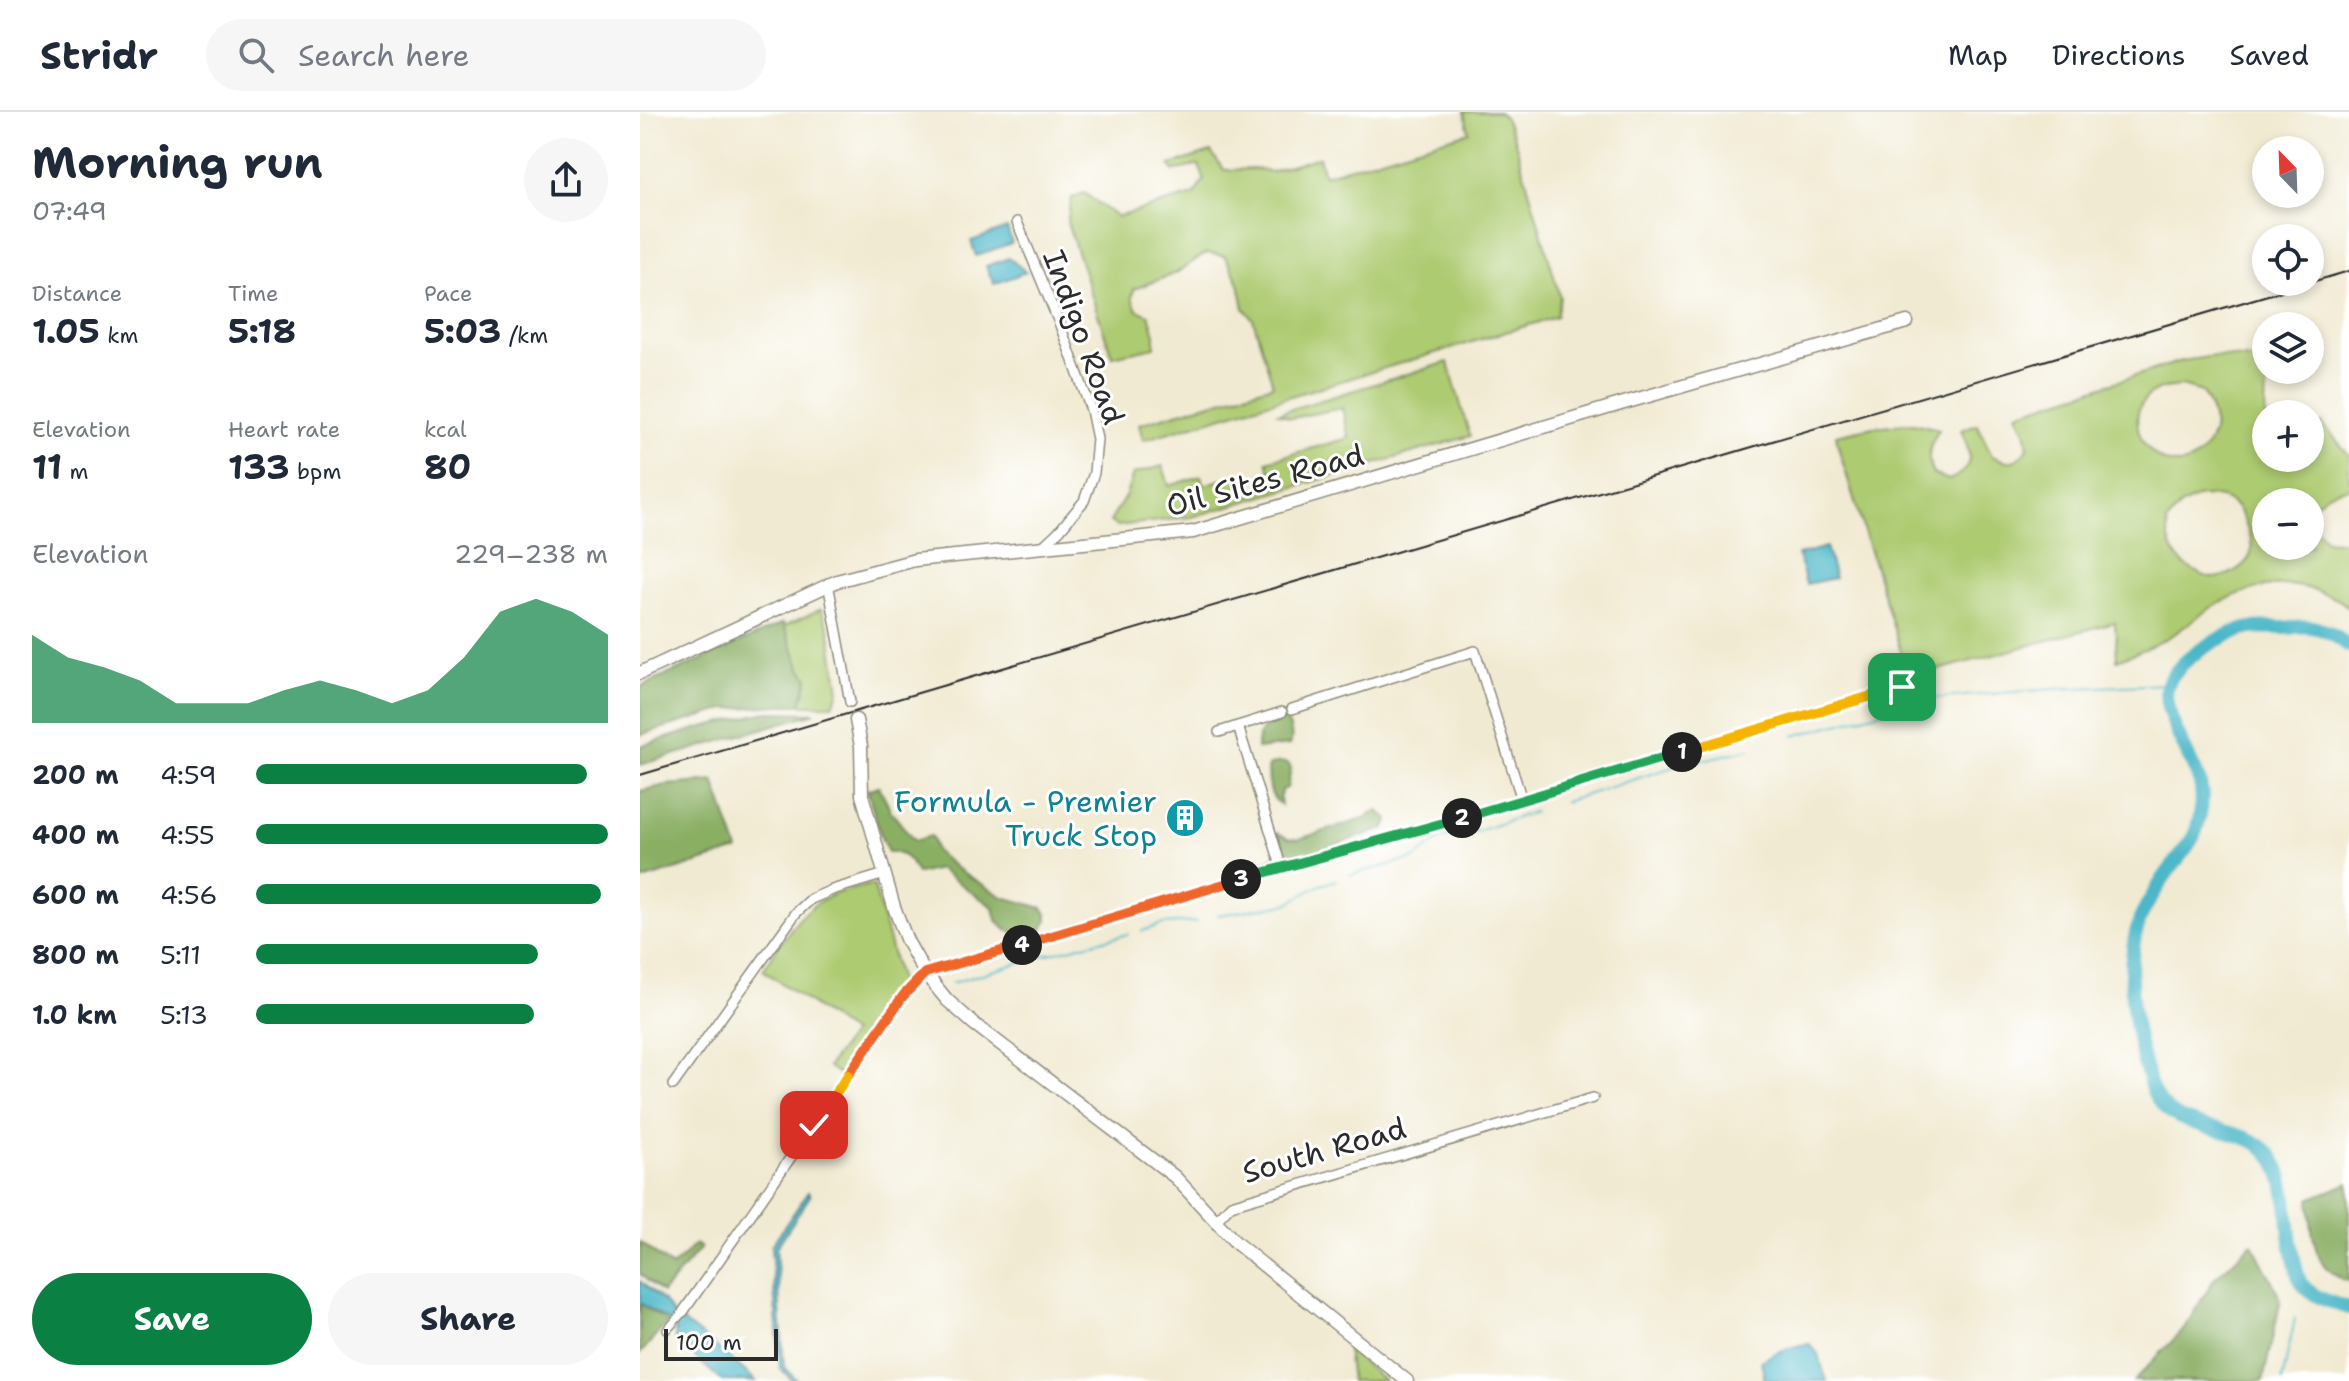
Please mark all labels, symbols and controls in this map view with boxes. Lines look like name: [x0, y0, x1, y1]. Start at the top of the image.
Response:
search box: [206, 19, 766, 91]
text: Stridr: [40, 30, 158, 81]
icon: search: [234, 33, 278, 77]
text: Search here: [298, 35, 469, 76]
text: Map: [1948, 36, 2008, 74]
text: Directions: [2052, 36, 2186, 74]
text: Saved: [2230, 36, 2309, 74]
text: Morning run: [32, 133, 323, 192]
north arrow: [2252, 136, 2324, 208]
map controls: [2252, 136, 2324, 560]
button: share: [524, 138, 608, 222]
text: 07:49: [32, 193, 107, 228]
button: locate: [2252, 224, 2324, 296]
street label: Indigo Road: [1033, 244, 1135, 430]
text: Distance: [32, 279, 122, 308]
text: Time: [228, 279, 278, 308]
text: Pace: [424, 279, 472, 308]
text: 1.05: [32, 308, 100, 354]
text: 5:18: [228, 308, 296, 354]
text: 5:03: [424, 308, 501, 354]
button: layers: [2252, 312, 2324, 384]
text: km: [100, 321, 138, 350]
text: /km: [501, 321, 548, 350]
button: +: [2252, 400, 2324, 472]
text: Elevation: [32, 415, 130, 444]
text: Heart rate: [228, 415, 340, 444]
text: kcal: [424, 415, 467, 444]
street label: Oil Sites Road: [1162, 434, 1368, 526]
text: 11: [32, 444, 62, 490]
text: 133: [228, 444, 290, 490]
text: 80: [424, 444, 471, 490]
text: m: [62, 457, 89, 486]
text: bpm: [290, 457, 341, 486]
button: −: [2252, 488, 2324, 560]
text: Elevation: [32, 536, 148, 571]
text: 229–238 m: [454, 536, 608, 571]
pin: [1868, 653, 1936, 721]
icon: arrive: [1880, 665, 1924, 709]
pin: 1: [1662, 732, 1702, 772]
text: 1: [1677, 737, 1687, 766]
text: 200 m: [32, 757, 119, 792]
text: 4:59: [160, 757, 217, 792]
place label: Formula - Premier Truck Stop: [894, 781, 1157, 856]
building icon: Formula - Premier Truck Stop: [1164, 797, 1206, 839]
pin: 2: [1442, 798, 1482, 838]
text: 2: [1454, 803, 1470, 832]
text: 400 m: [32, 817, 119, 852]
text: 4:55: [160, 817, 215, 852]
pin: 3: [1221, 859, 1261, 899]
text: 3: [1233, 864, 1249, 893]
text: 600 m: [32, 877, 119, 912]
text: 4:56: [160, 877, 217, 912]
pin: 4: [1002, 925, 1042, 965]
text: 4: [1014, 930, 1030, 959]
text: 800 m: [32, 937, 119, 972]
text: 5:11: [160, 937, 201, 972]
text: 1.0 km: [32, 997, 117, 1032]
text: 5:13: [160, 997, 208, 1032]
pin: [780, 1091, 848, 1159]
icon: check: [792, 1103, 836, 1147]
street label: South Road: [1237, 1107, 1411, 1193]
button: Save: [32, 1273, 312, 1365]
button: Share: [328, 1273, 608, 1365]
scale bar: [664, 1325, 778, 1361]
text: 100 m: [676, 1328, 742, 1357]

